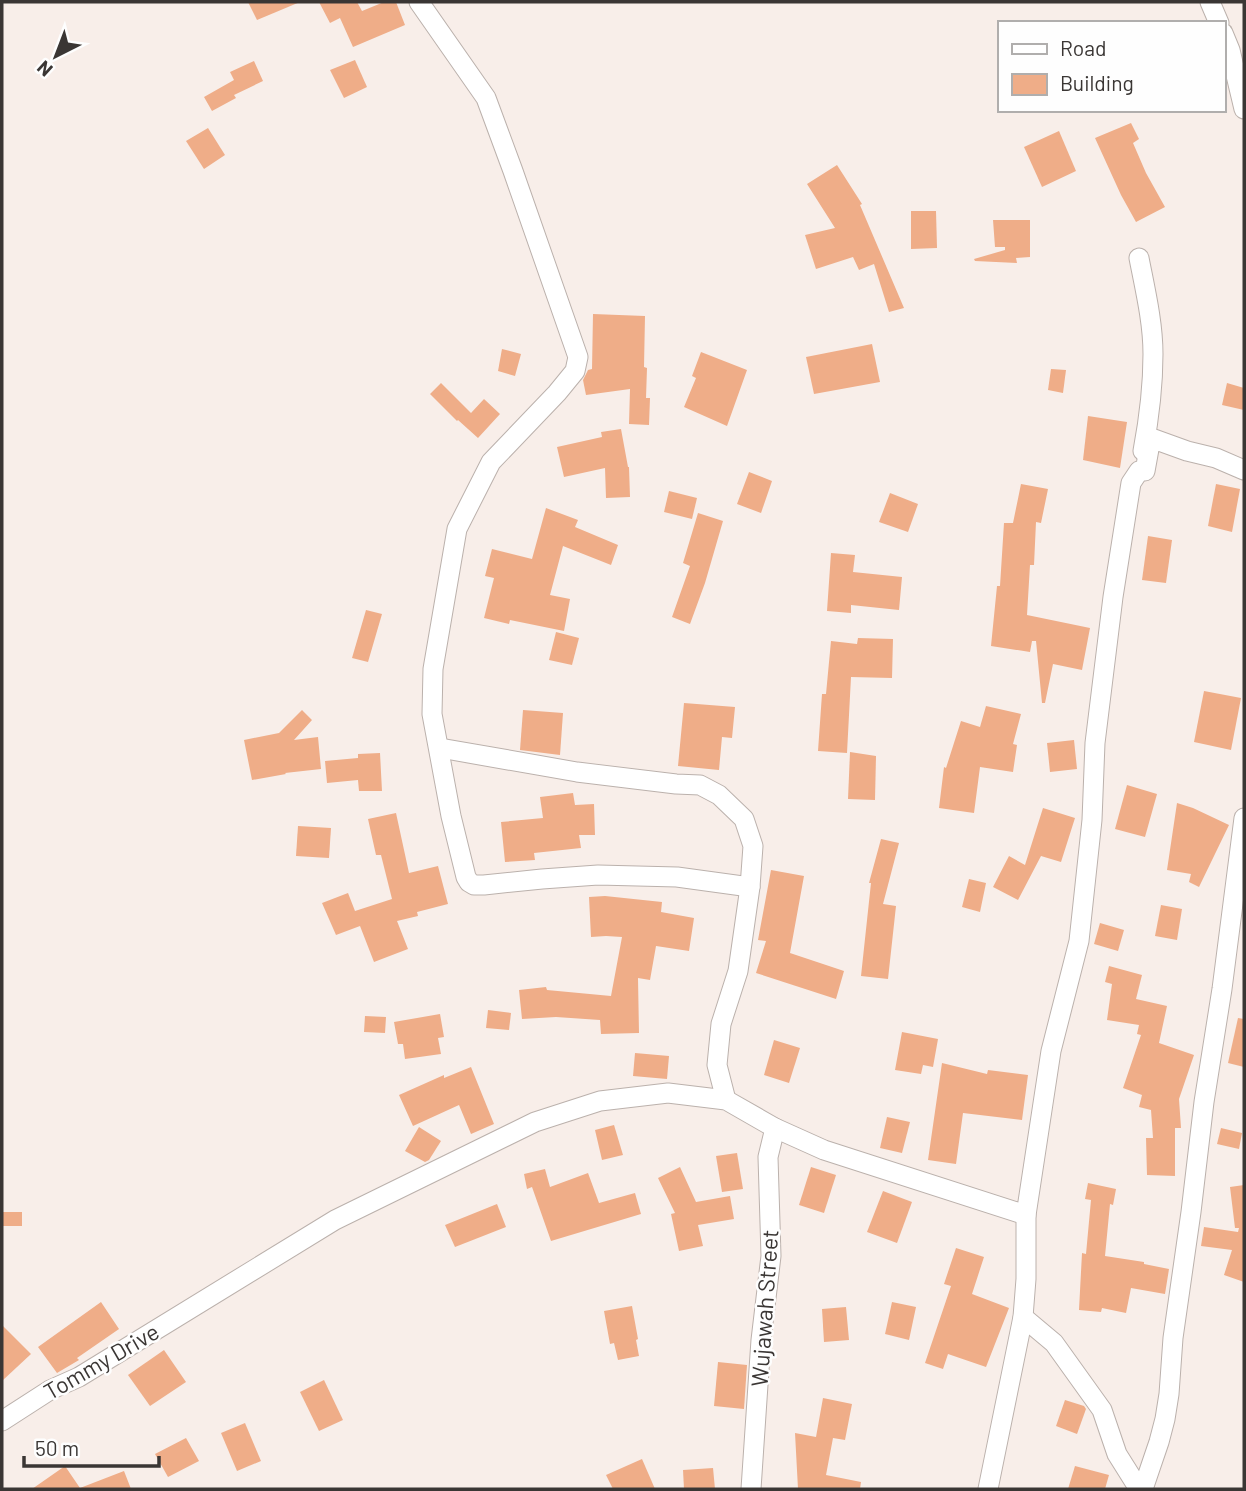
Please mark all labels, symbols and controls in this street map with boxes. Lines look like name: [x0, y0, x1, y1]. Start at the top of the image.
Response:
north arrow: [21, 21, 91, 91]
legend: [998, 21, 1225, 112]
text: Road: [1060, 35, 1106, 60]
text: N: [32, 56, 57, 82]
text: Building: [1060, 70, 1134, 95]
street label: Wujawah Street: [745, 1228, 783, 1388]
street label: Tommy Drive: [38, 1317, 164, 1405]
scale bar: [24, 1424, 159, 1468]
text: 50 m: [35, 1435, 79, 1460]

